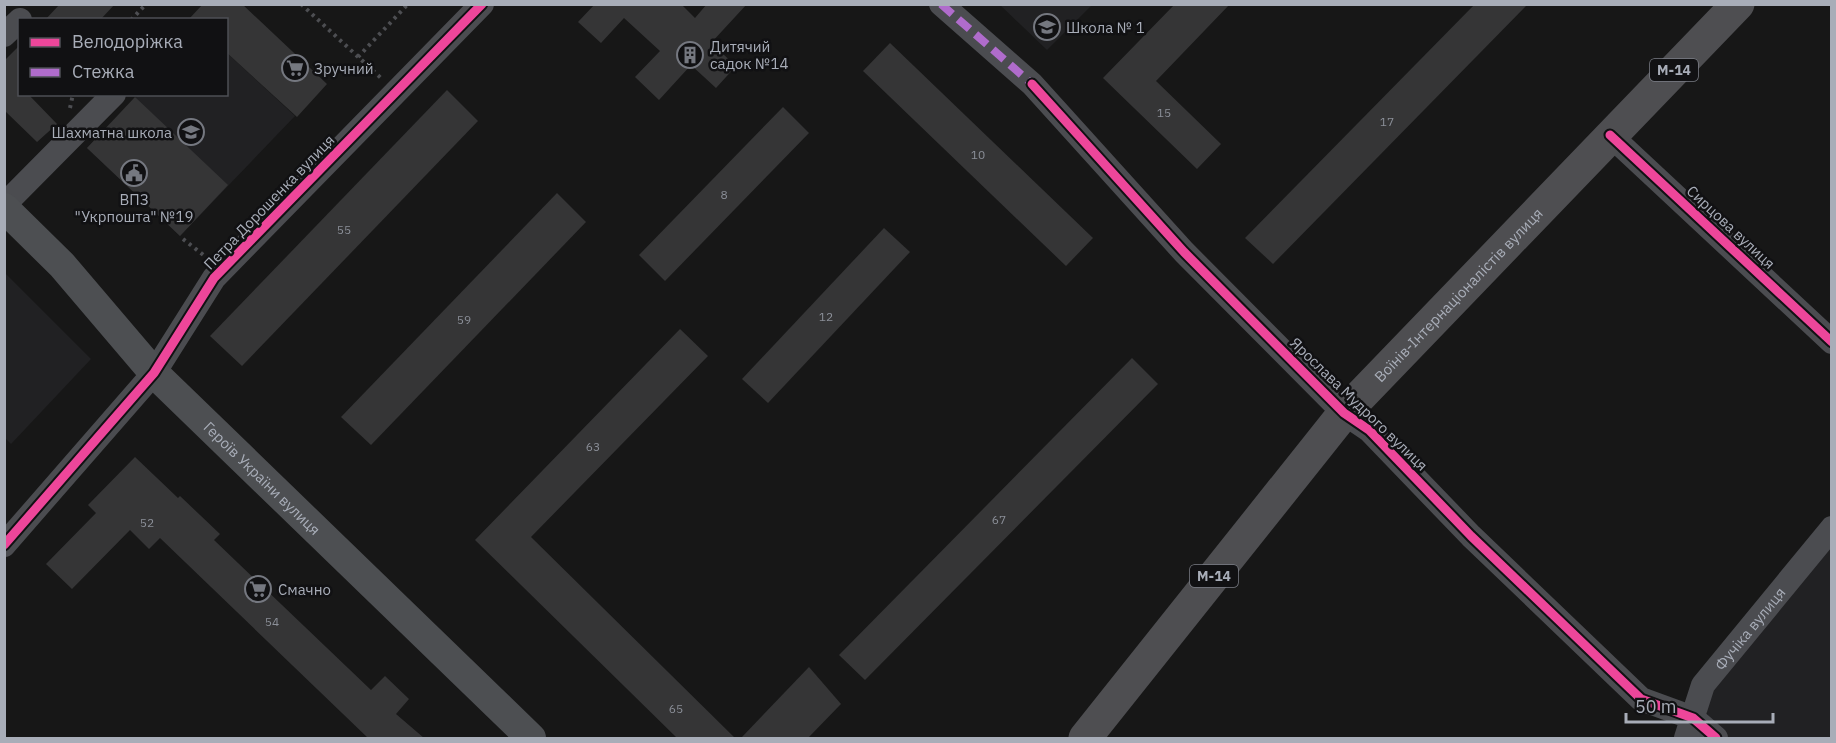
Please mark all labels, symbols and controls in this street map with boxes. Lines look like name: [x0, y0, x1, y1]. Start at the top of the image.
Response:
school or university icon: Школа № 1: [1032, 12, 1062, 42]
legend: [18, 18, 228, 96]
place label: Школа № 1: [1066, 18, 1145, 37]
text: Велодоріжка: [72, 30, 183, 53]
place label: Дитячий садок №14: [710, 37, 788, 73]
building icon: Дитячий садок №14: [675, 40, 705, 70]
supermarket icon: Зручний: [280, 53, 310, 83]
place label: Зручний: [314, 59, 374, 78]
road number: М-14: [1650, 59, 1698, 81]
text: Стежка: [72, 60, 135, 83]
house number: 15: [1157, 105, 1171, 120]
house number: 17: [1380, 114, 1394, 129]
school or university icon: Шахматна школа: [176, 117, 206, 147]
place label: Шахматна школа: [52, 123, 172, 142]
street label: Петра Дорошенка вулиця: [199, 130, 339, 274]
house number: 10: [971, 147, 985, 162]
public building icon: ВПЗ "Укрпошта" №19: [119, 158, 149, 188]
street label: Сирцова вулиця: [1683, 181, 1779, 273]
house number: 8: [720, 187, 728, 202]
place label: ВПЗ "Укрпошта" №19: [75, 190, 193, 226]
street label: Воїнів-Інтернаціоналістів вулиця: [1370, 204, 1546, 386]
house number: 55: [337, 222, 351, 237]
house number: 12: [819, 309, 833, 324]
house number: 59: [457, 312, 471, 327]
street label: Ярослава Мудрого вулиця: [1286, 333, 1432, 475]
street label: Героїв України вулиця: [200, 417, 325, 539]
house number: 63: [586, 439, 600, 454]
house number: 67: [992, 512, 1006, 527]
house number: 52: [140, 515, 154, 530]
road number: М-14: [1190, 565, 1238, 587]
supermarket icon: Смачно: [243, 574, 273, 604]
place label: Смачно: [278, 580, 331, 599]
street label: Фучіка вулиця: [1710, 583, 1789, 674]
house number: 54: [265, 614, 279, 629]
scale bar: [1626, 686, 1773, 724]
text: 50 m: [1635, 695, 1677, 718]
house number: 65: [669, 701, 683, 716]

